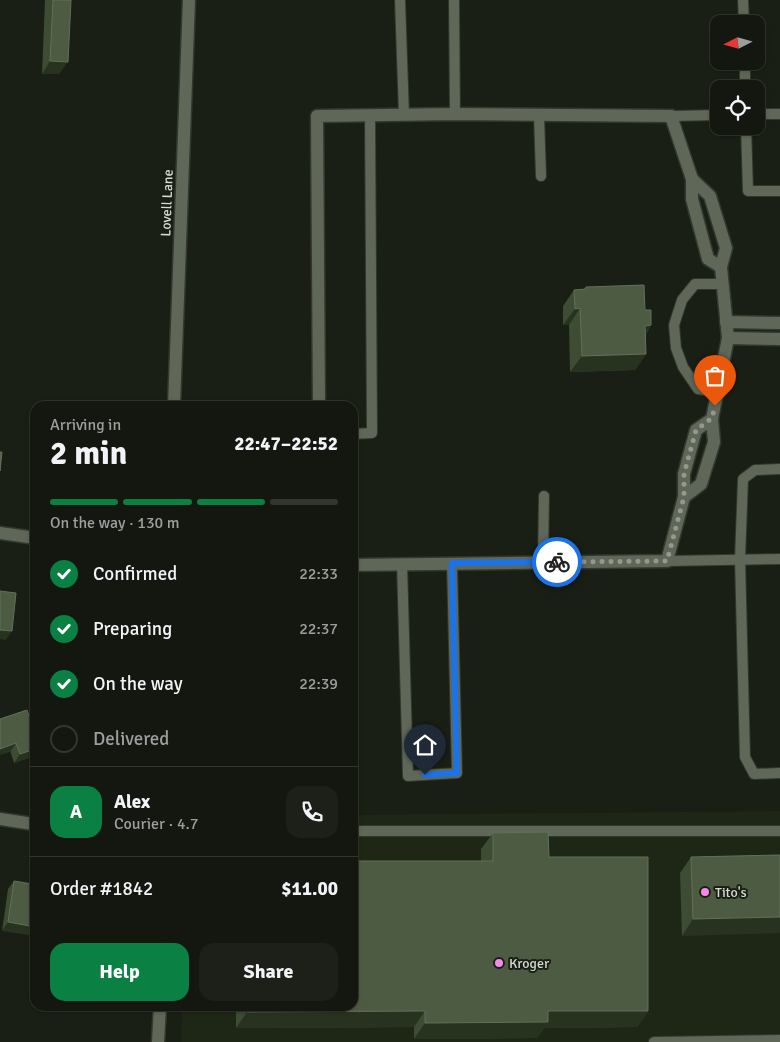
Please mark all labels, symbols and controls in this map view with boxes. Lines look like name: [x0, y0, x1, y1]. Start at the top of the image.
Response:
north arrow: [710, 15, 765, 70]
map controls: [710, 15, 765, 135]
button: locate: [710, 80, 765, 135]
street label: Lovell Lane: [157, 169, 177, 237]
pin: [694, 355, 736, 406]
icon: bag: [701, 362, 729, 390]
text: Arriving in: [50, 415, 121, 435]
text: 22:47–22:52: [234, 432, 338, 456]
text: 2 min: [50, 434, 127, 473]
text: On the way · 130 m: [50, 513, 180, 533]
courier: [532, 537, 582, 587]
icon: bike: [543, 548, 571, 576]
icon: check: [50, 560, 78, 588]
text: Confirmed: [93, 562, 177, 586]
text: 22:33: [299, 564, 338, 584]
icon: check: [50, 615, 78, 643]
text: Preparing: [93, 617, 172, 641]
text: 22:37: [299, 619, 338, 639]
icon: check: [50, 670, 78, 698]
text: On the way: [93, 672, 183, 696]
text: 22:39: [299, 674, 338, 694]
pin: [404, 724, 446, 775]
text: Delivered: [93, 727, 169, 751]
icon: home: [411, 731, 439, 759]
button: phone: [286, 786, 338, 838]
text: Alex: [114, 790, 150, 814]
text: A: [70, 800, 82, 824]
text: Courier · 4.7: [114, 814, 198, 834]
text: Order #1842: [50, 877, 153, 901]
text: $11.00: [281, 877, 338, 901]
place label: Tito's: [715, 884, 747, 901]
marker: Tito's: [699, 886, 711, 898]
button: Help: [50, 943, 189, 1001]
button: Share: [199, 943, 338, 1001]
place label: Kroger: [509, 955, 550, 972]
marker: Kroger: [493, 957, 505, 969]

